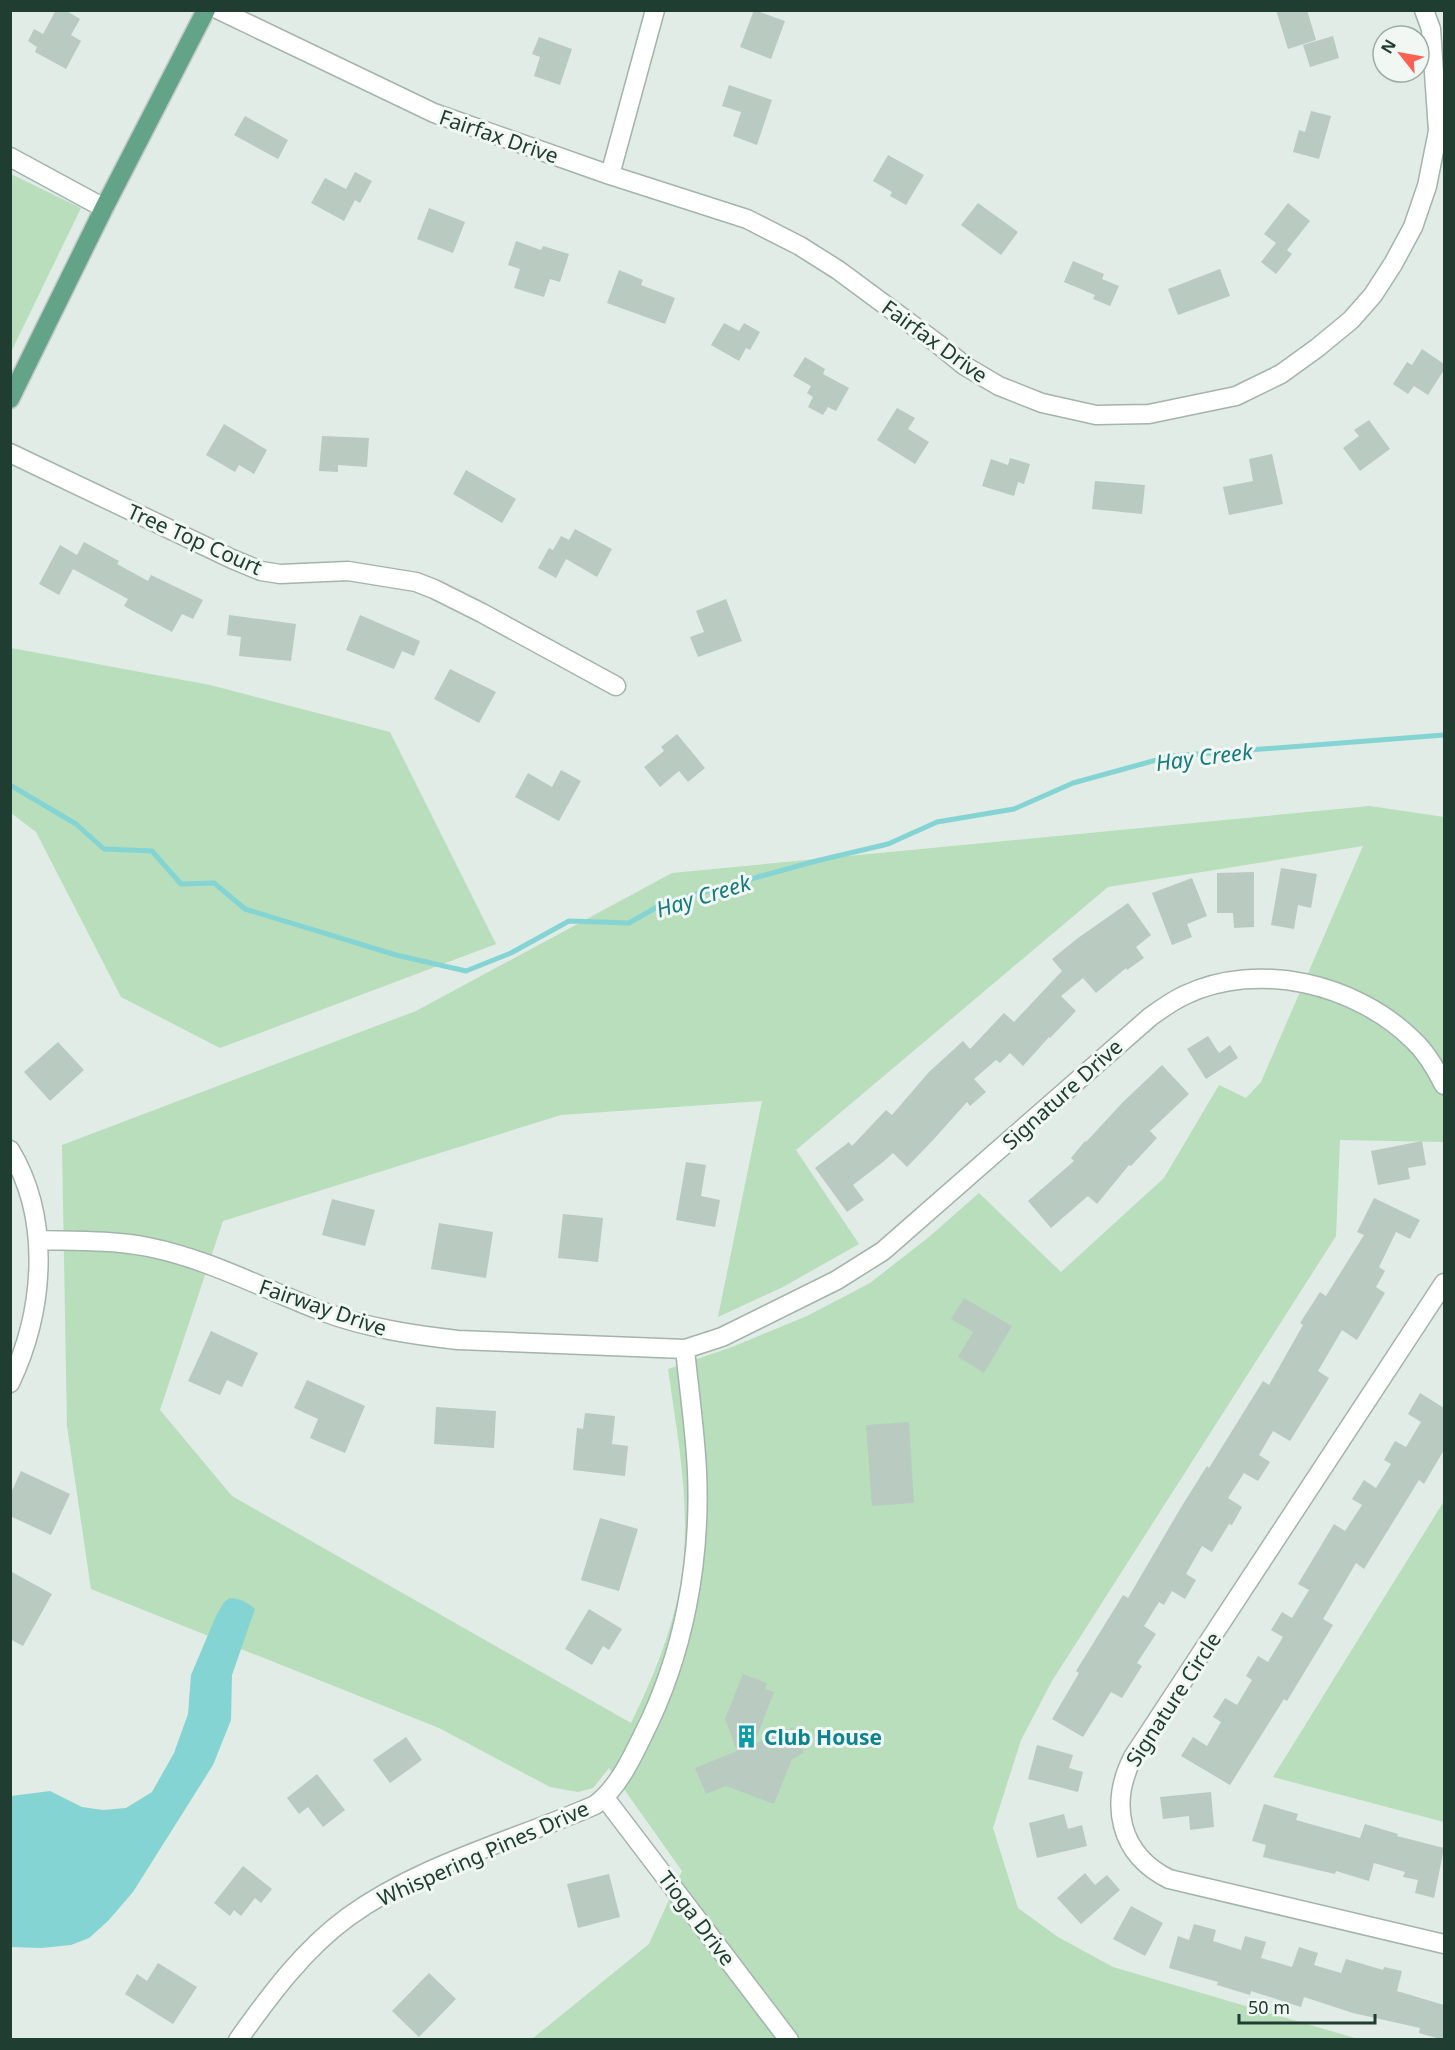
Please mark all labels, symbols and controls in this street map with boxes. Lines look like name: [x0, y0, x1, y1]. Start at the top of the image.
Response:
north arrow: [1371, 24, 1431, 84]
text: N: [1375, 35, 1401, 58]
street label: Fairfax Drive: [436, 103, 562, 169]
street label: Fairfax Drive: [876, 293, 994, 389]
street label: Tree Top Court: [123, 497, 267, 581]
water label: Hay Creek: [1154, 735, 1255, 777]
water label: Hay Creek: [652, 866, 755, 924]
street label: Signature Drive: [996, 1033, 1128, 1155]
street label: Fairway Drive: [255, 1272, 391, 1342]
street label: Signature Circle: [1119, 1626, 1227, 1772]
place label: Club House: [764, 1723, 882, 1751]
building icon: Club House: [733, 1724, 759, 1750]
street label: Whispering Pines Drive: [373, 1794, 593, 1912]
street label: Tioga Drive: [652, 1865, 742, 1971]
scale bar: [1239, 1987, 1376, 2025]
text: 50 m: [1248, 1995, 1290, 2019]

